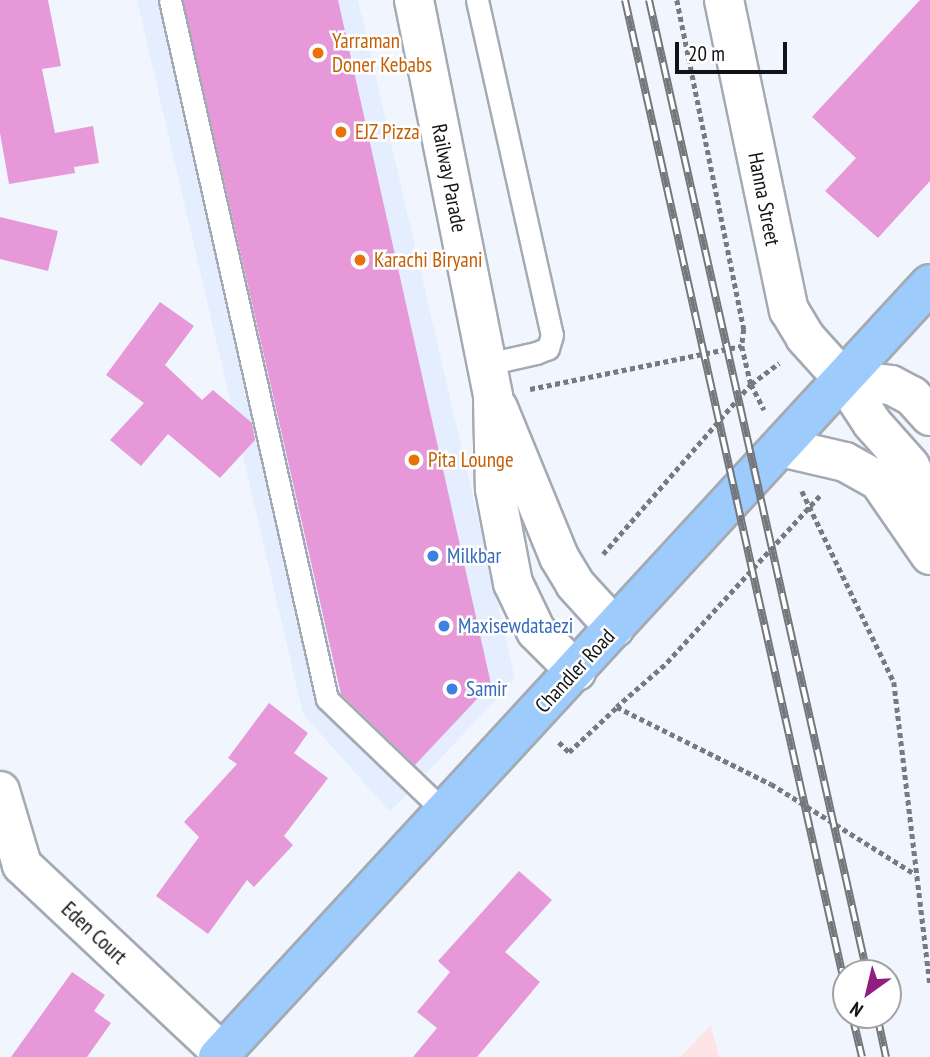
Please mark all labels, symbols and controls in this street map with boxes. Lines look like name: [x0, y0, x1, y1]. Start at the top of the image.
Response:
place label: Yarraman Doner Kebabs: [332, 28, 432, 78]
scale bar: [678, 28, 790, 72]
text: 20 m: [688, 40, 725, 67]
marker: Yarraman Doner Kebabs: [310, 45, 326, 61]
place label: EJZ Pizza: [355, 119, 420, 145]
street label: Railway Parade: [426, 121, 472, 235]
marker: EJZ Pizza: [333, 124, 349, 140]
street label: Hanna Street: [743, 150, 785, 248]
place label: Karachi Biryani: [374, 247, 482, 273]
marker: Karachi Biryani: [352, 252, 368, 268]
place label: Pita Lounge: [428, 447, 514, 473]
marker: Pita Lounge: [406, 452, 422, 468]
place label: Milkbar: [447, 543, 501, 569]
marker: Milkbar: [425, 548, 441, 564]
place label: Maxisewdataezi: [458, 613, 573, 639]
marker: Maxisewdataezi: [436, 618, 452, 634]
street label: Chandler Road: [530, 624, 620, 718]
place label: Samir: [466, 676, 507, 702]
marker: Samir: [444, 681, 460, 697]
street label: Eden Court: [56, 897, 132, 969]
north arrow: [832, 959, 902, 1029]
text: N: [845, 997, 867, 1023]

